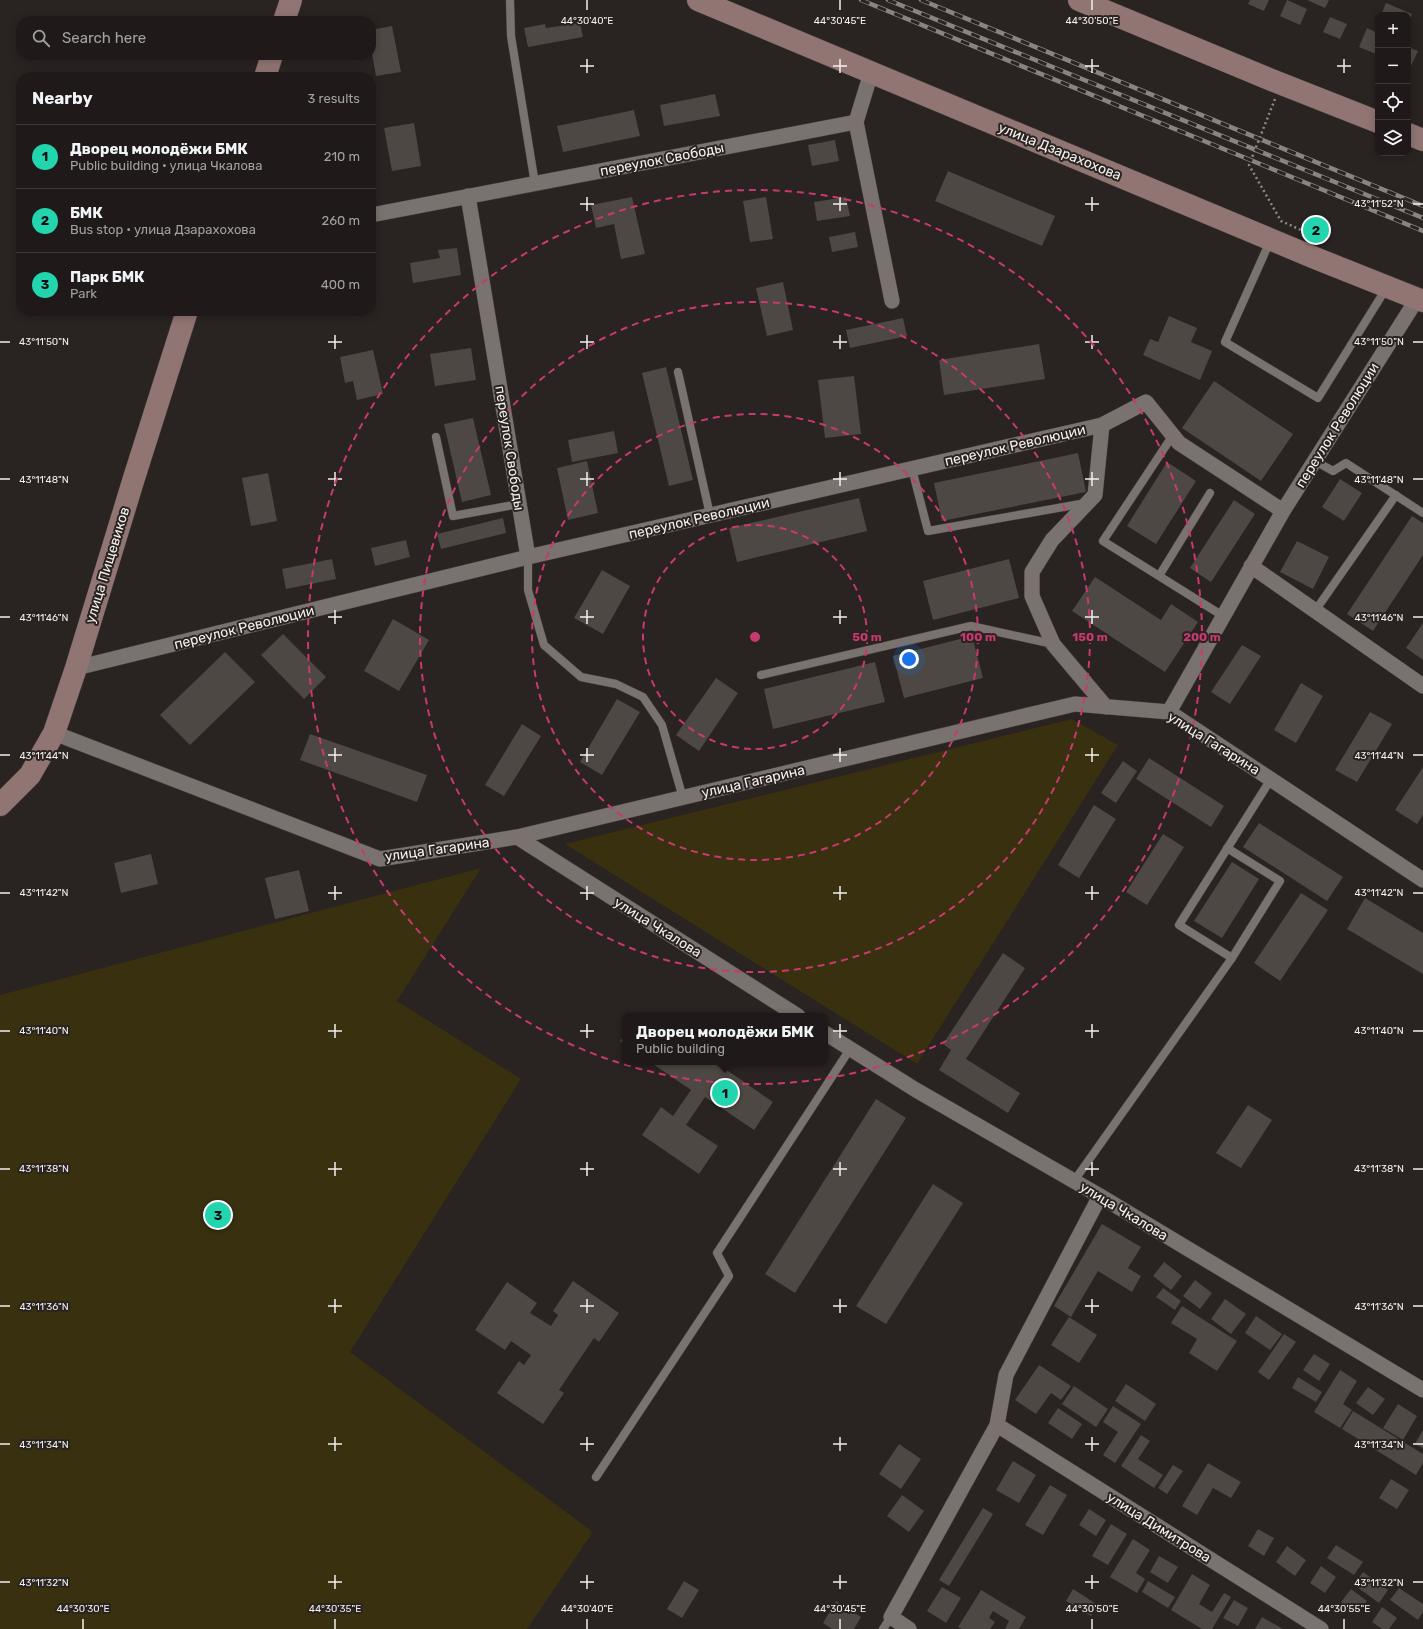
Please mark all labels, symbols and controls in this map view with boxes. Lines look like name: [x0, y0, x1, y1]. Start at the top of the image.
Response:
map controls: [1375, 12, 1411, 156]
button: +: [1375, 12, 1411, 48]
text: 44°30'40"E: [561, 15, 613, 27]
text: 44°30'45"E: [814, 15, 866, 27]
text: 44°30'50"E: [1066, 15, 1118, 27]
search box: [16, 16, 376, 60]
icon: search: [30, 27, 52, 49]
text: Search here: [62, 29, 146, 47]
button: −: [1375, 48, 1411, 84]
button: locate: [1375, 84, 1411, 120]
text: Nearby: [32, 88, 93, 108]
text: 3 results: [308, 91, 360, 106]
street label: улица Дзарахохова: [996, 119, 1124, 184]
button: layers: [1375, 120, 1411, 156]
street label: переулок Свободы: [599, 139, 726, 180]
text: Дворец молодёжи БМК: [70, 140, 248, 158]
text: 1: [42, 149, 48, 164]
text: 210 m: [324, 149, 360, 164]
text: Public building · улица Чкалова: [70, 158, 262, 173]
text: 43°11'52"N: [1354, 198, 1404, 210]
text: БМК: [70, 204, 103, 222]
text: 2: [41, 213, 49, 228]
text: 260 m: [322, 213, 360, 228]
pin: 2: [1303, 215, 1329, 245]
text: Bus stop · улица Дзарахохова: [70, 222, 256, 237]
text: Парк БМК: [70, 268, 145, 286]
text: 3: [41, 277, 49, 292]
text: 400 m: [321, 277, 360, 292]
text: Park: [70, 286, 97, 301]
text: 43°11'50"N: [19, 336, 69, 348]
text: 43°11'50"N: [1354, 336, 1404, 348]
street label: переулок Революции: [1292, 360, 1383, 491]
street label: переулок Свободы: [491, 384, 528, 512]
street label: переулок Революции: [943, 421, 1087, 470]
text: 43°11'48"N: [19, 474, 69, 486]
text: 43°11'48"N: [1354, 474, 1404, 486]
street label: переулок Революции: [627, 494, 771, 543]
street label: улица Пищевиков: [82, 505, 133, 625]
street label: переулок Революции: [172, 602, 316, 653]
text: 43°11'46"N: [20, 612, 68, 624]
text: 43°11'46"N: [1355, 612, 1403, 624]
centre of rings: [748, 630, 762, 644]
text: 50 m: [852, 630, 882, 644]
text: 100 m: [960, 630, 996, 644]
text: 150 m: [1072, 630, 1108, 644]
text: 200 m: [1183, 630, 1221, 644]
your location: [899, 649, 919, 669]
street label: улица Гагарина: [1164, 708, 1263, 779]
text: 43°11'44"N: [19, 750, 69, 762]
text: 43°11'44"N: [1354, 750, 1404, 762]
street label: улица Гагарина: [700, 761, 806, 802]
street label: улица Гагарина: [384, 834, 491, 865]
text: 43°11'42"N: [19, 887, 69, 899]
text: 43°11'42"N: [1354, 887, 1404, 899]
street label: улица Чкалова: [611, 894, 705, 961]
popup: [622, 1013, 828, 1065]
text: Дворец молодёжи БМК: [636, 1023, 814, 1041]
text: 43°11'40"N: [19, 1025, 69, 1037]
text: 43°11'40"N: [1354, 1025, 1404, 1037]
text: Public building: [636, 1041, 725, 1056]
pin: 1: [712, 1078, 738, 1108]
text: 43°11'38"N: [19, 1163, 69, 1175]
text: 43°11'38"N: [1354, 1163, 1404, 1175]
street label: улица Чкалова: [1077, 1178, 1171, 1244]
pin: 3: [205, 1200, 231, 1230]
text: 43°11'36"N: [19, 1301, 69, 1313]
text: 43°11'36"N: [1354, 1301, 1404, 1313]
text: 43°11'34"N: [19, 1439, 69, 1451]
text: 43°11'34"N: [1354, 1439, 1404, 1451]
street label: улица Димитрова: [1104, 1489, 1214, 1566]
text: 43°11'32"N: [19, 1577, 69, 1589]
text: 43°11'32"N: [1354, 1577, 1404, 1589]
text: 44°30'30"E: [57, 1603, 110, 1615]
text: 44°30'35"E: [309, 1603, 361, 1615]
text: 44°30'40"E: [561, 1603, 613, 1615]
text: 44°30'45"E: [814, 1603, 866, 1615]
text: 44°30'50"E: [1066, 1603, 1118, 1615]
text: 44°30'55"E: [1318, 1603, 1370, 1615]

